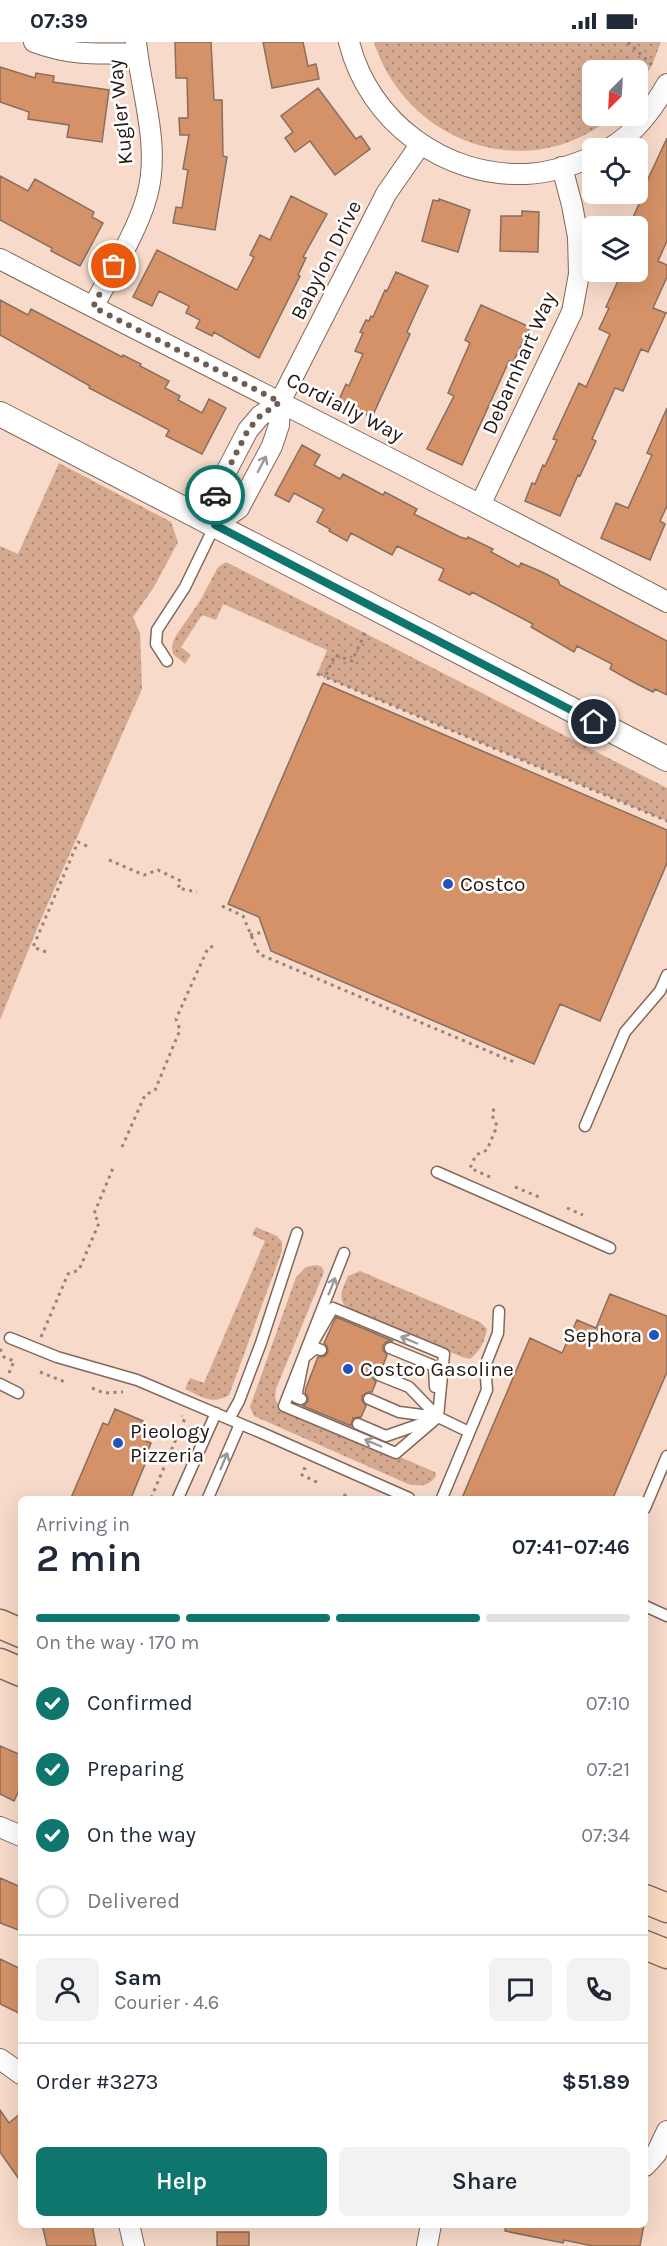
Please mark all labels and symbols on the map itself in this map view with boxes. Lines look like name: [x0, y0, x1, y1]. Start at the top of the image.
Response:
street label: Kugler Way: [103, 58, 137, 166]
north arrow: [582, 60, 648, 126]
street label: Babylon Drive: [286, 196, 366, 324]
pin: [88, 240, 139, 291]
street label: Debarnhart Way: [477, 288, 561, 438]
street label: Cordially Way: [282, 367, 408, 447]
one-way arrow: [256, 456, 268, 473]
courier: [185, 465, 245, 525]
pin: [568, 696, 619, 747]
place label: Costco: [460, 872, 526, 896]
marker: Costco: [441, 877, 455, 891]
one-way arrow: [327, 1277, 338, 1296]
place label: Sephora: [563, 1323, 642, 1347]
marker: Sephora: [647, 1328, 661, 1342]
one-way arrow: [401, 1334, 419, 1345]
place label: Costco Gasoline: [360, 1357, 514, 1381]
marker: Costco Gasoline: [341, 1362, 355, 1376]
place label: Pieology Pizzeria: [130, 1419, 210, 1467]
marker: Pieology Pizzeria: [111, 1436, 125, 1450]
one-way arrow: [364, 1437, 383, 1448]
one-way arrow: [219, 1452, 230, 1471]

